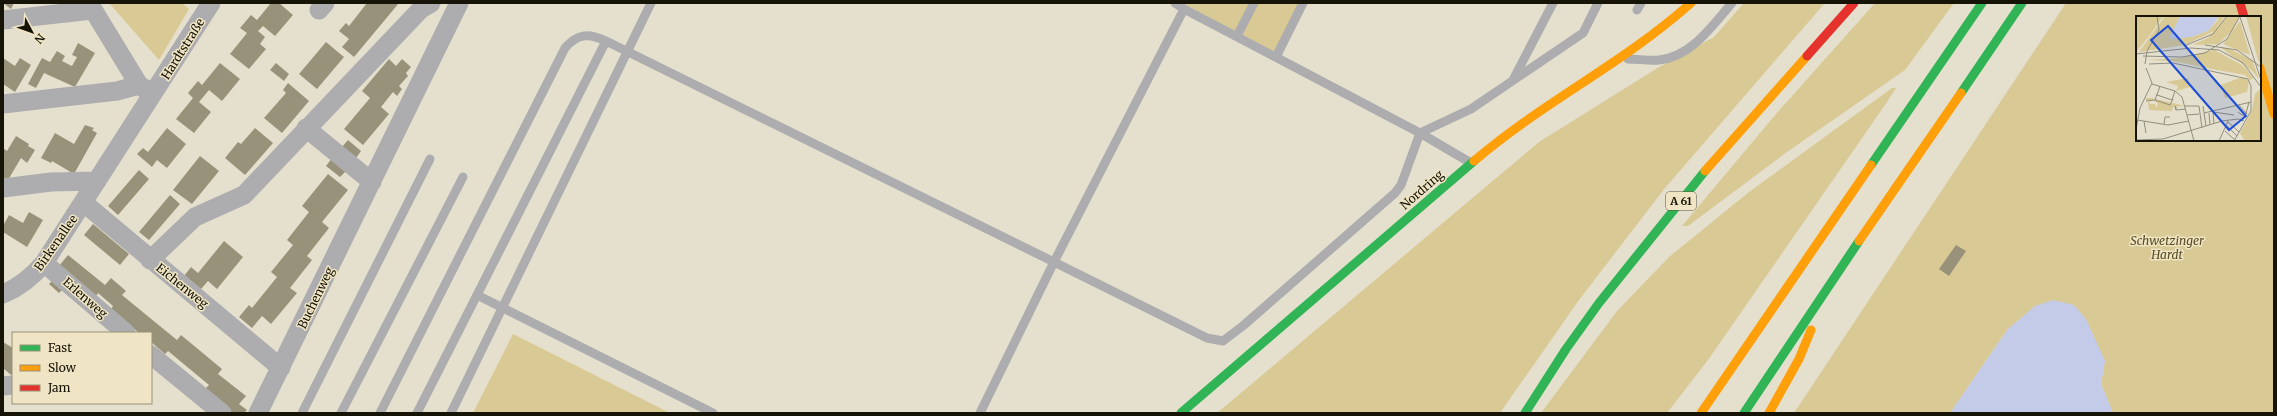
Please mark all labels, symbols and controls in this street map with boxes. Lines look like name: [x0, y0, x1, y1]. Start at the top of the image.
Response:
north arrow: [12, 12, 52, 52]
street label: Hardtstraße: [158, 15, 207, 82]
inset map: [2136, 16, 2261, 141]
text: N: [31, 31, 48, 47]
street label: Nordring: [1397, 166, 1447, 213]
road number: A 61: [1666, 192, 1696, 210]
street label: Birkenallee: [31, 212, 80, 274]
park label: Schwetzinger Hardt: [2130, 233, 2205, 262]
street label: Eichenweg: [153, 260, 212, 312]
street label: Buchenweg: [294, 264, 337, 331]
street label: Erlenweg: [60, 274, 111, 321]
legend: [12, 332, 152, 404]
text: Fast: [48, 340, 72, 355]
text: Slow: [48, 360, 77, 375]
text: Jam: [47, 380, 71, 395]

